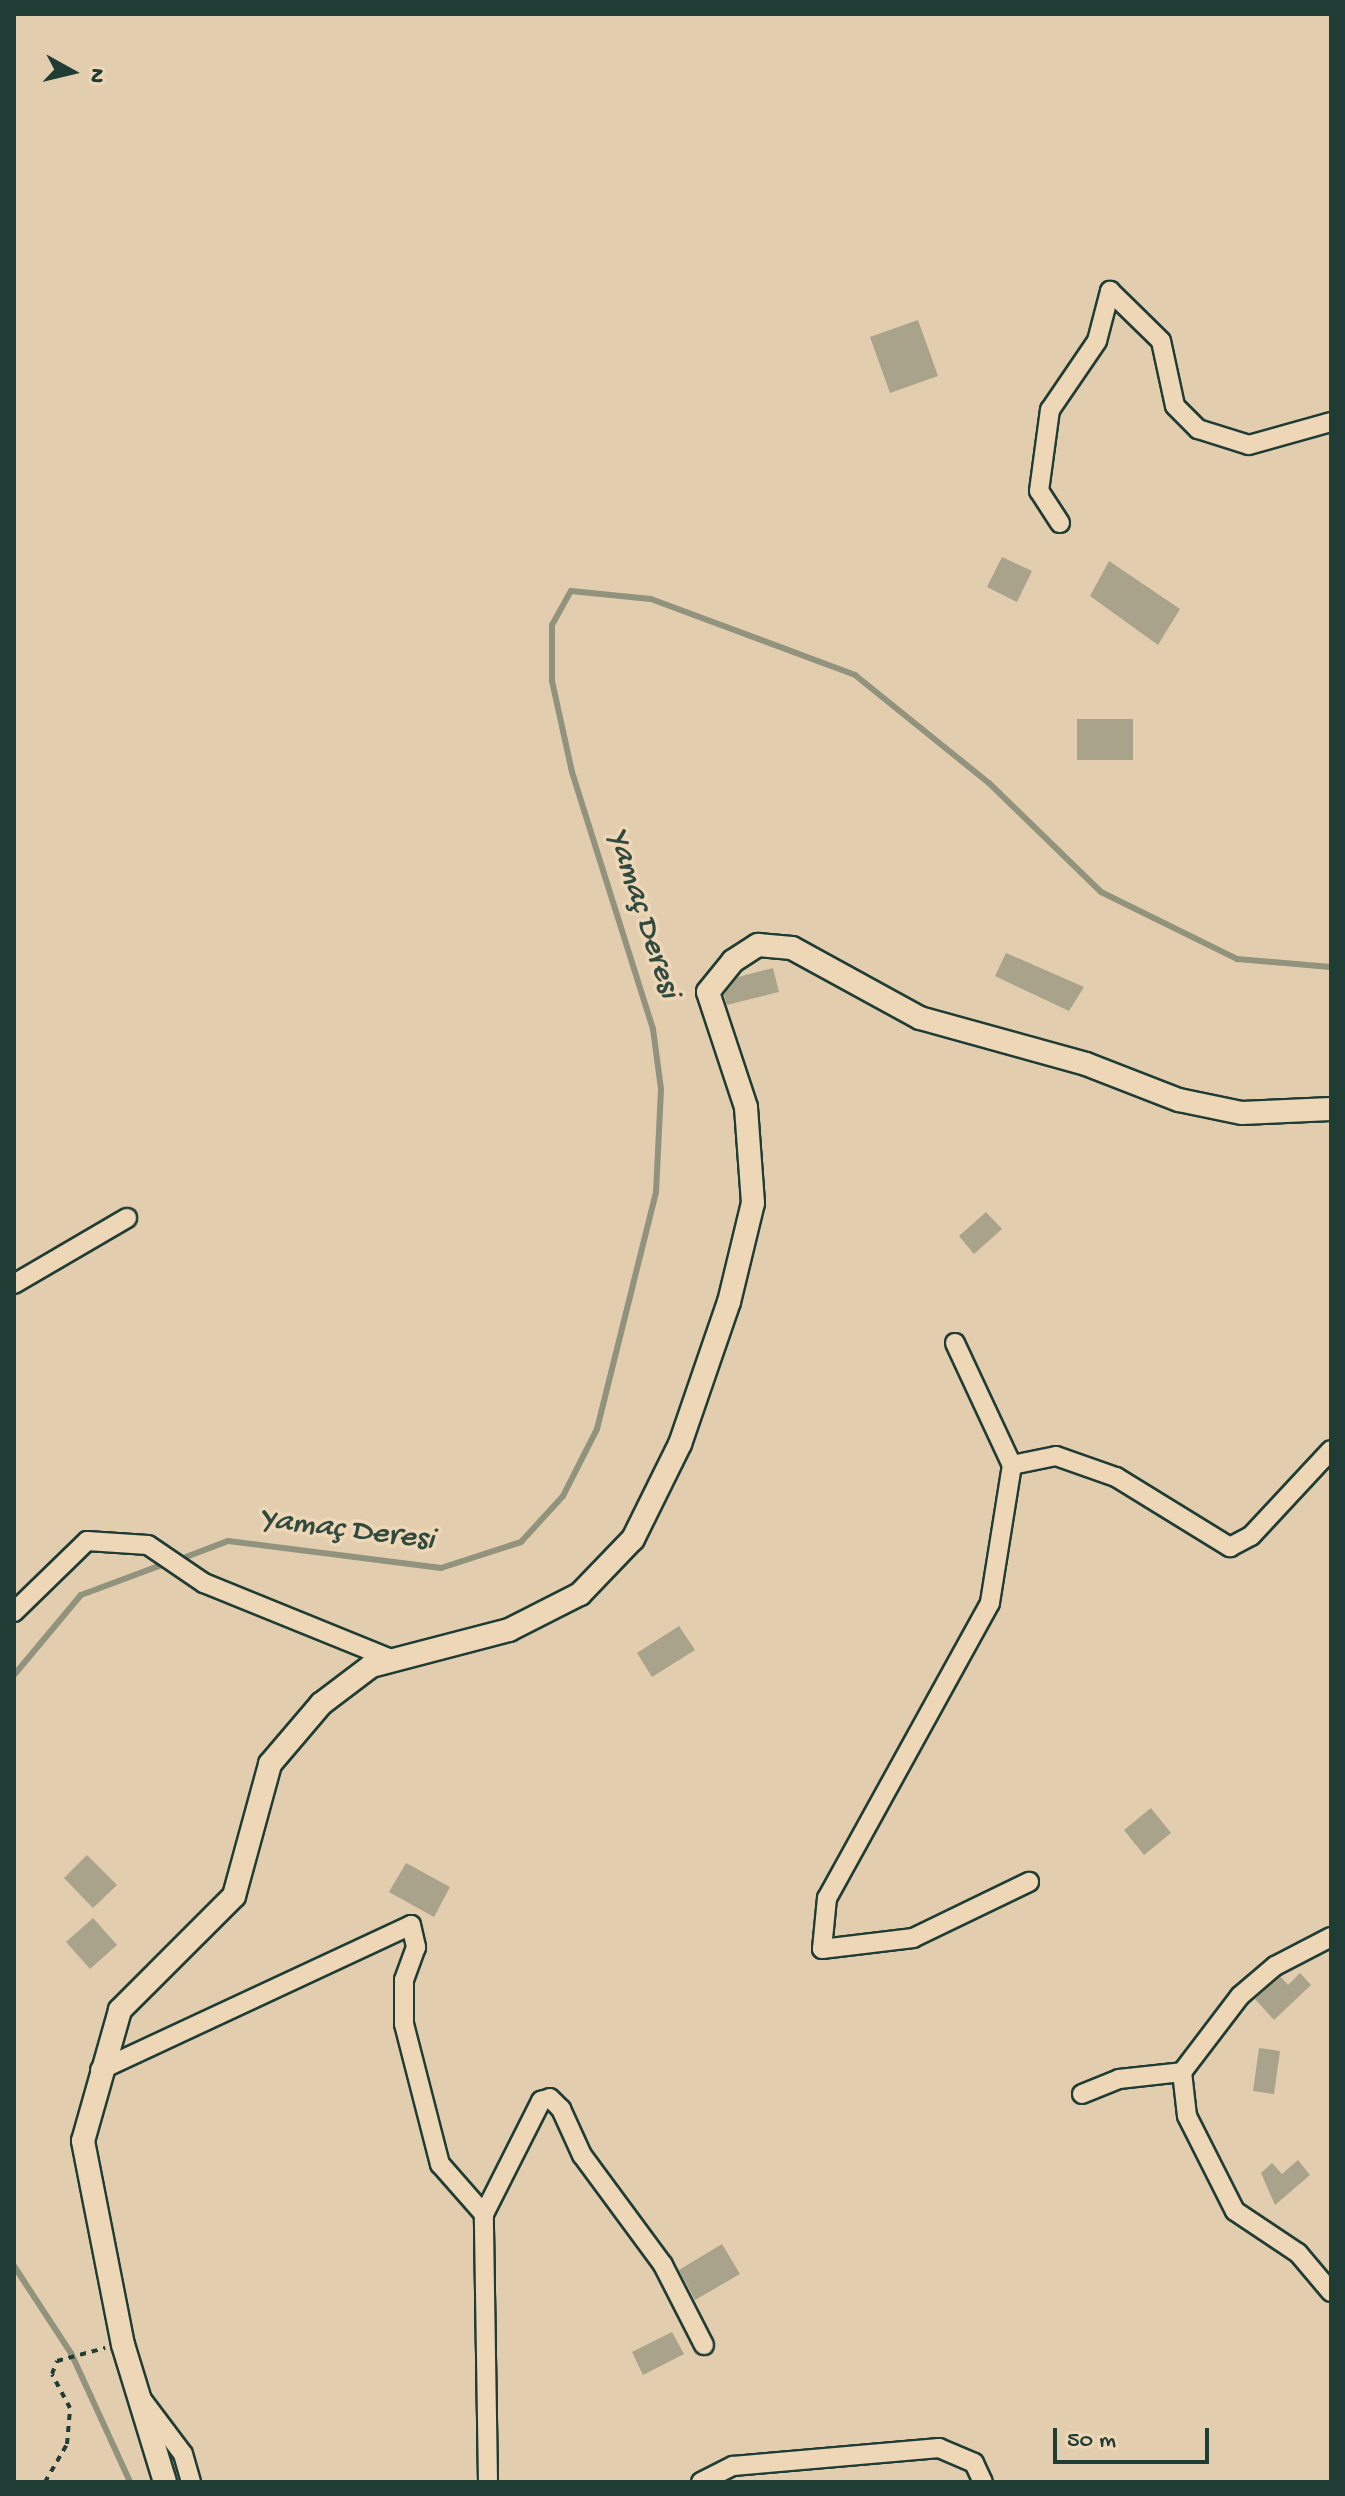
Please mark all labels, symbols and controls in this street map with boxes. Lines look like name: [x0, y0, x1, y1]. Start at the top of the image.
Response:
north arrow: [32, 32, 112, 112]
text: N: [82, 66, 110, 84]
water label: Yamaç Deresi: [597, 825, 687, 1003]
water label: Yamaç Deresi: [258, 1501, 436, 1561]
scale bar: [1057, 2412, 1213, 2462]
text: 50 m: [1067, 2427, 1116, 2456]

